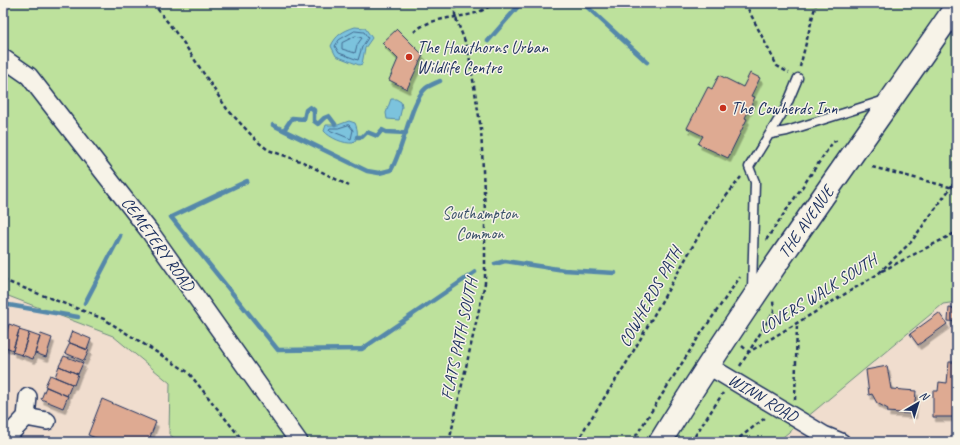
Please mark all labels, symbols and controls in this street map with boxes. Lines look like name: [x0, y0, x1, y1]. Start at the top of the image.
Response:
place label: The Hawthorns Urban Wildlife Centre: [417, 37, 549, 78]
marker: The Hawthorns Urban Wildlife Centre: [404, 52, 414, 62]
place label: The Cowherds Inn: [731, 98, 838, 119]
marker: The Cowherds Inn: [718, 103, 728, 113]
street label: THE AVENUE: [773, 180, 840, 262]
street label: CEMETERY ROAD: [117, 193, 201, 297]
park label: Southampton Common: [442, 203, 519, 244]
street label: COWHERDS PATH: [614, 241, 688, 350]
street label: LOVERS WALK SOUTH: [755, 248, 884, 339]
street label: FLATS PATH SOUTH: [436, 273, 483, 402]
street label: WINN ROAD: [724, 369, 803, 428]
north arrow: [898, 383, 938, 423]
text: N: [917, 388, 933, 404]

